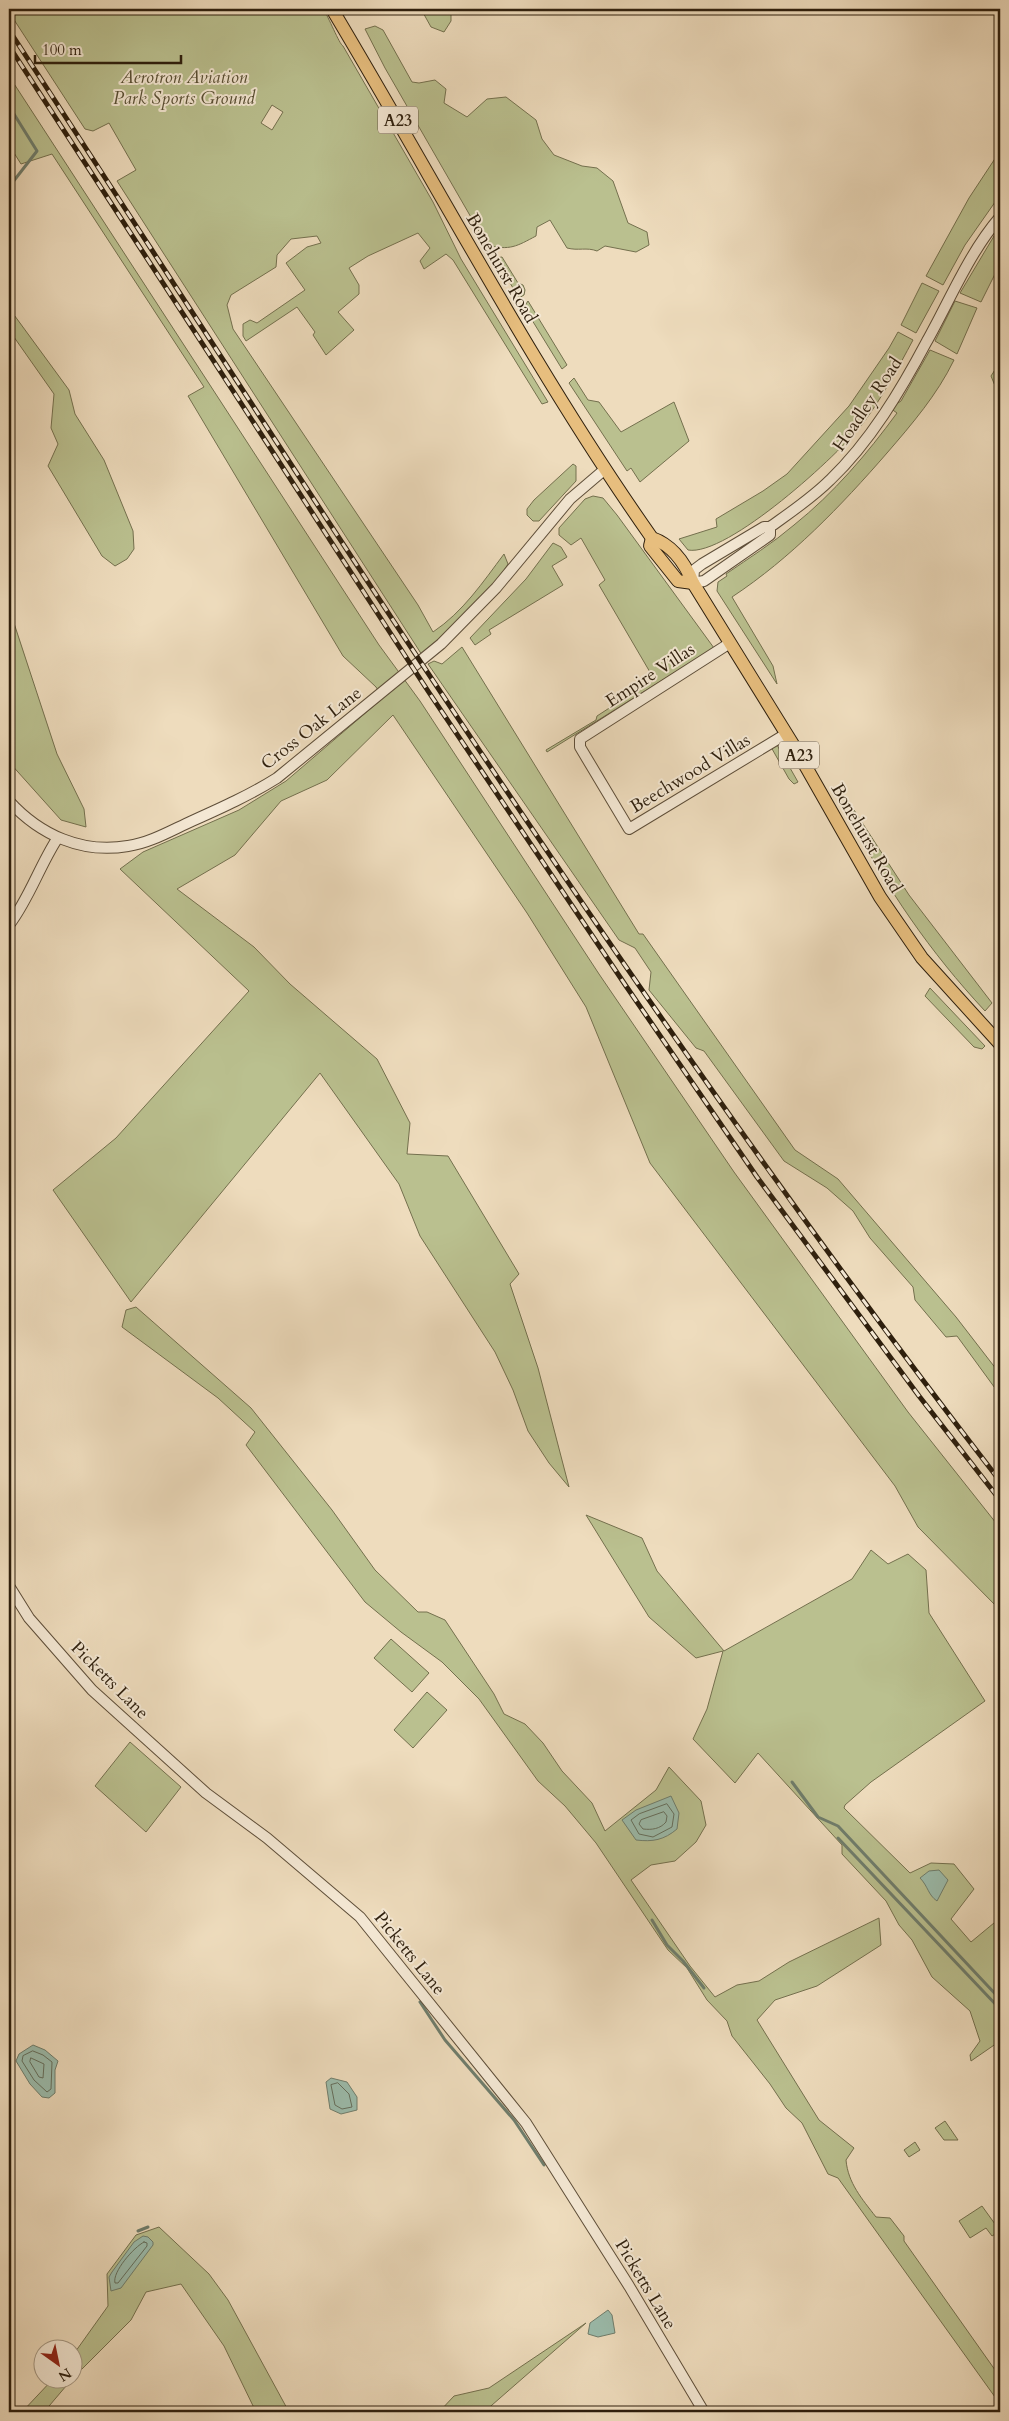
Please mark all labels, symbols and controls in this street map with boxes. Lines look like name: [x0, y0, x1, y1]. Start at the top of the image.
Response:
scale bar: [35, 32, 181, 64]
text: 100 m: [42, 40, 82, 60]
park label: Aerotron Aviation Park Sports Ground: [113, 65, 256, 111]
road number: A23: [378, 106, 418, 134]
street label: Bonehurst Road: [460, 209, 543, 328]
street label: Hoadley Road: [827, 352, 908, 456]
street label: Empire Villas: [601, 637, 700, 714]
street label: Cross Oak Lane: [256, 681, 367, 776]
street label: Beechwood Villas: [625, 728, 755, 819]
road number: A23: [779, 742, 819, 768]
street label: Bonehurst Road: [825, 779, 908, 898]
street label: Picketts Lane: [65, 1636, 154, 1725]
street label: Picketts Lane: [368, 1906, 451, 2000]
street label: Picketts Lane: [609, 2235, 682, 2334]
north arrow: [32, 2338, 82, 2388]
text: N: [55, 2363, 75, 2386]

